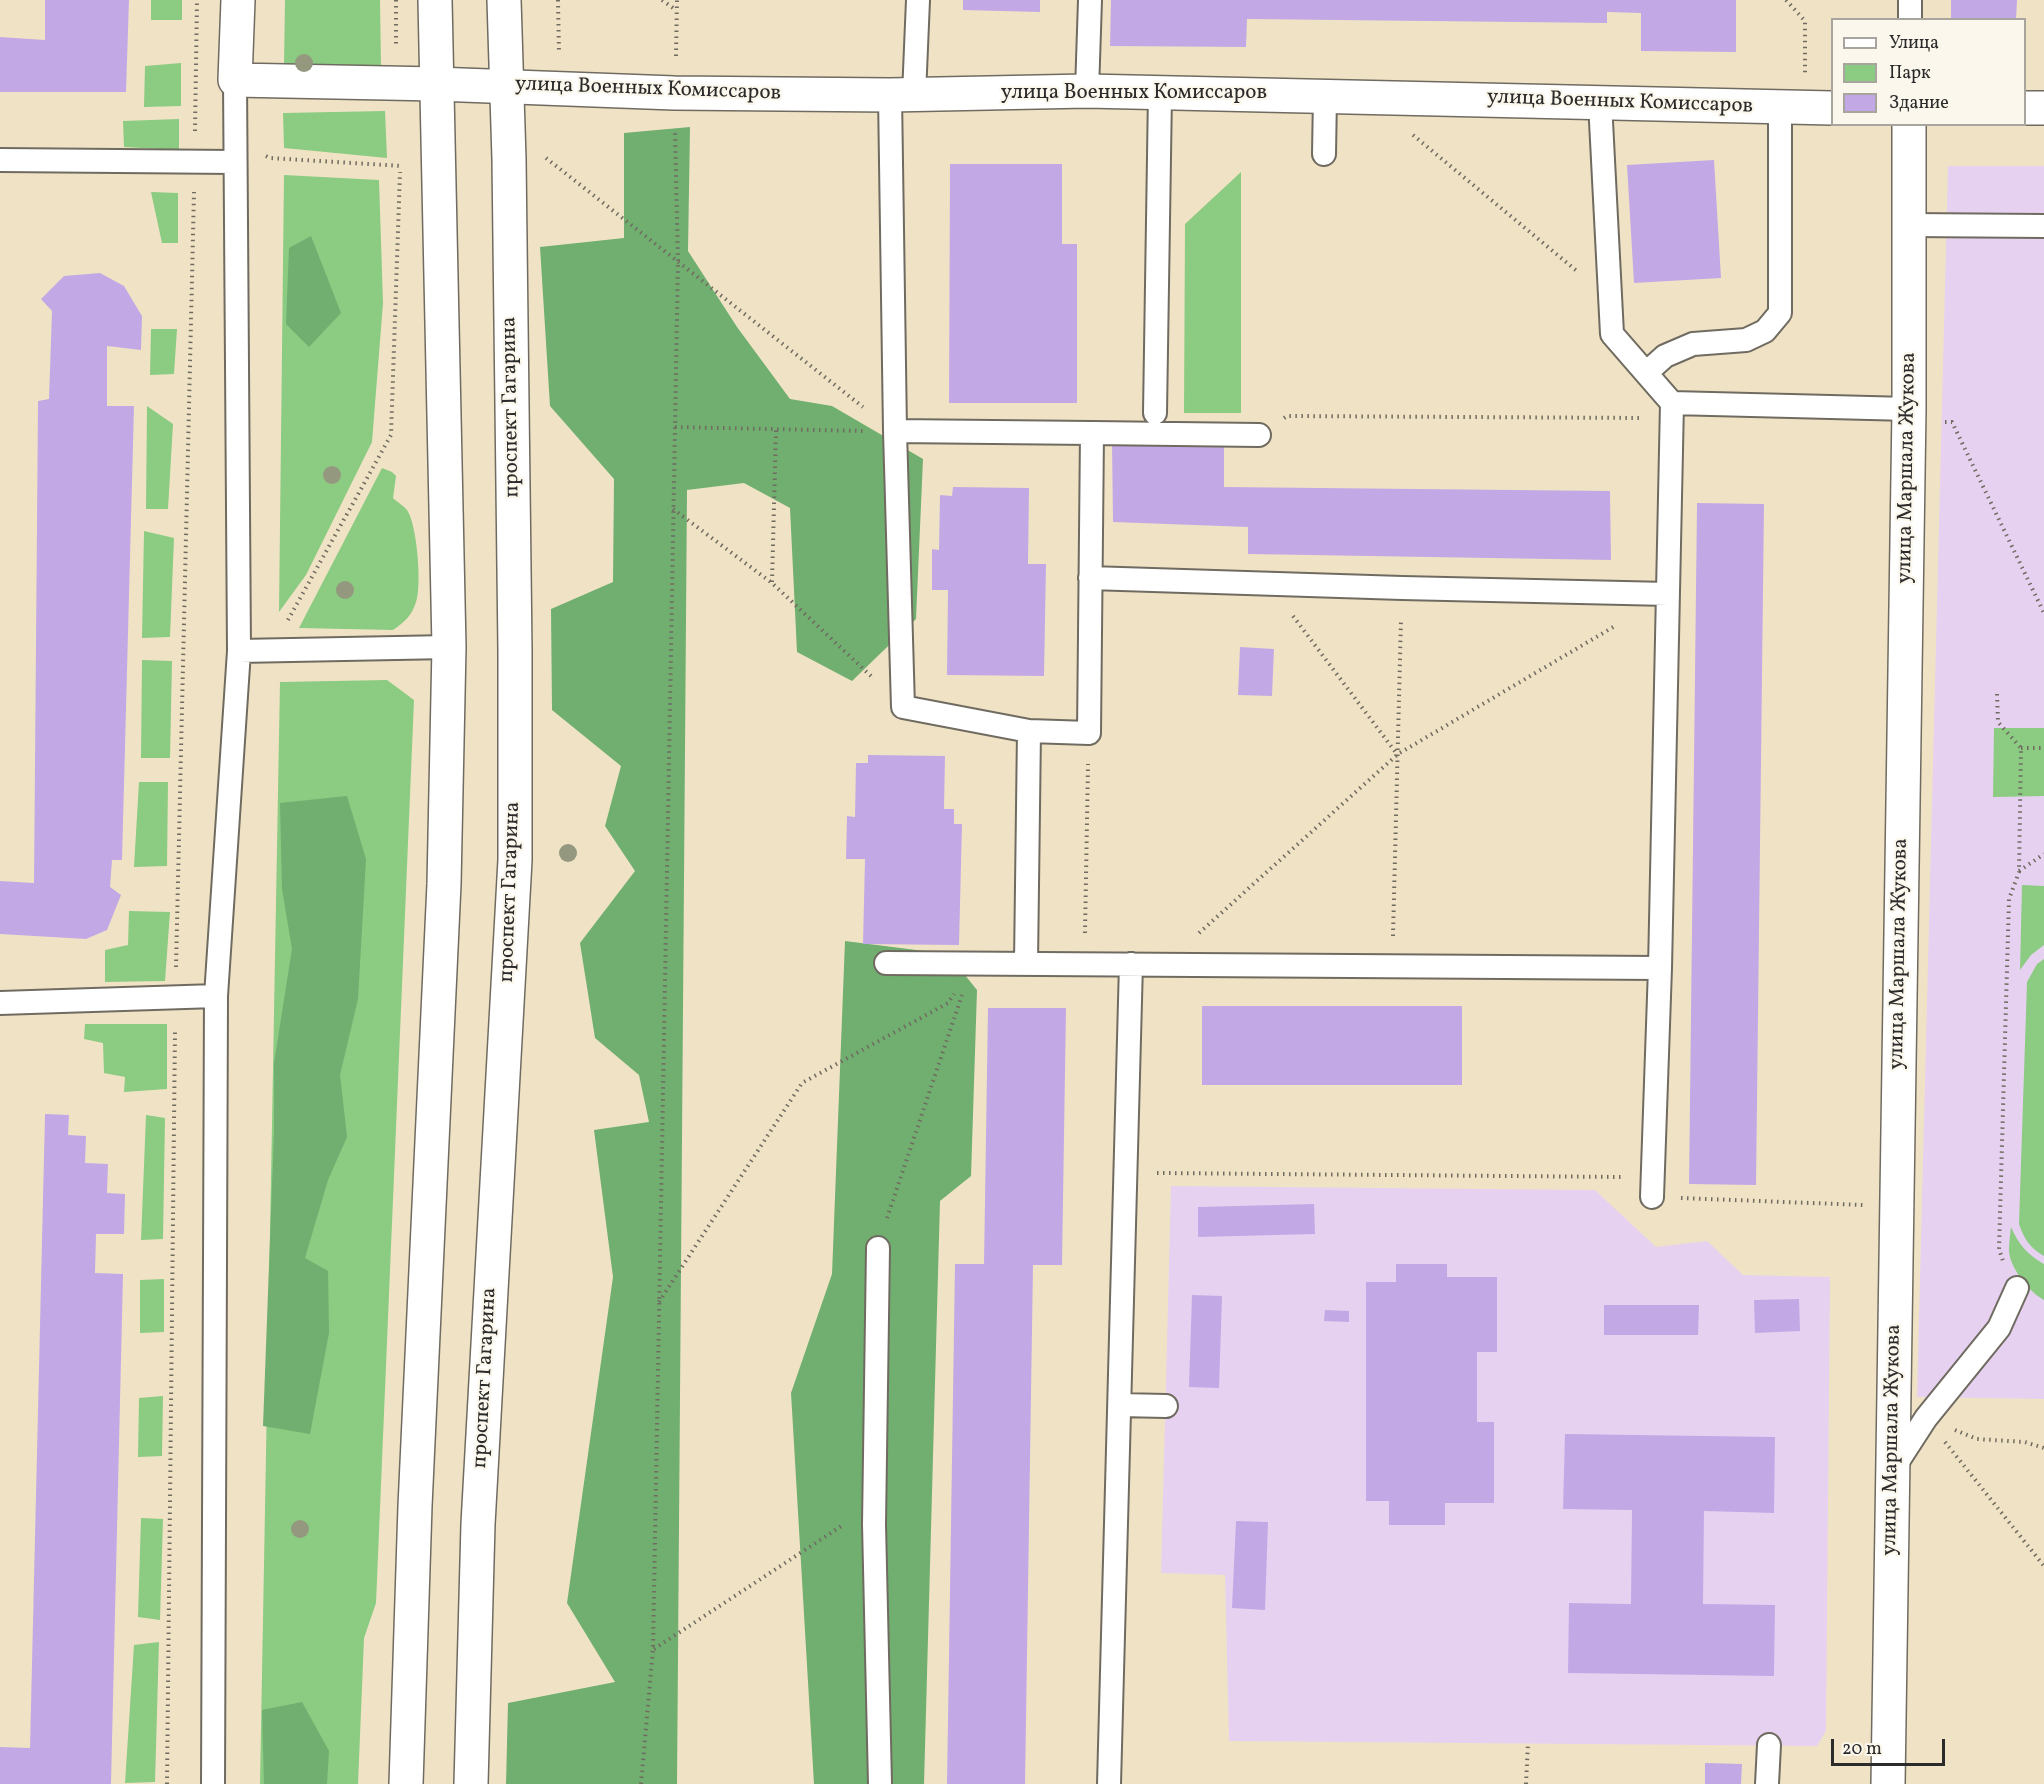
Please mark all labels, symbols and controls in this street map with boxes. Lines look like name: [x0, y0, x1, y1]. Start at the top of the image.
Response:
legend: [1831, 18, 2026, 126]
text: Улица: [1889, 31, 1939, 56]
text: Парк: [1889, 61, 1931, 86]
street label: улица Военных Комиссаров: [514, 73, 782, 107]
street label: улица Военных Комиссаров: [1001, 81, 1267, 107]
street label: улица Военных Комиссаров: [1486, 86, 1754, 120]
text: Здание: [1889, 91, 1949, 116]
street label: проспект Гагарина: [498, 316, 526, 498]
street label: улица Маршала Жукова: [1893, 352, 1923, 584]
street label: проспект Гагарина: [495, 801, 527, 983]
street label: улица Маршала Жукова: [1885, 838, 1915, 1070]
street label: проспект Гагарина: [469, 1287, 503, 1469]
street label: улица Маршала Жукова: [1878, 1324, 1908, 1556]
scale bar: [1834, 1727, 1948, 1765]
text: 20 m: [1842, 1737, 1882, 1762]

